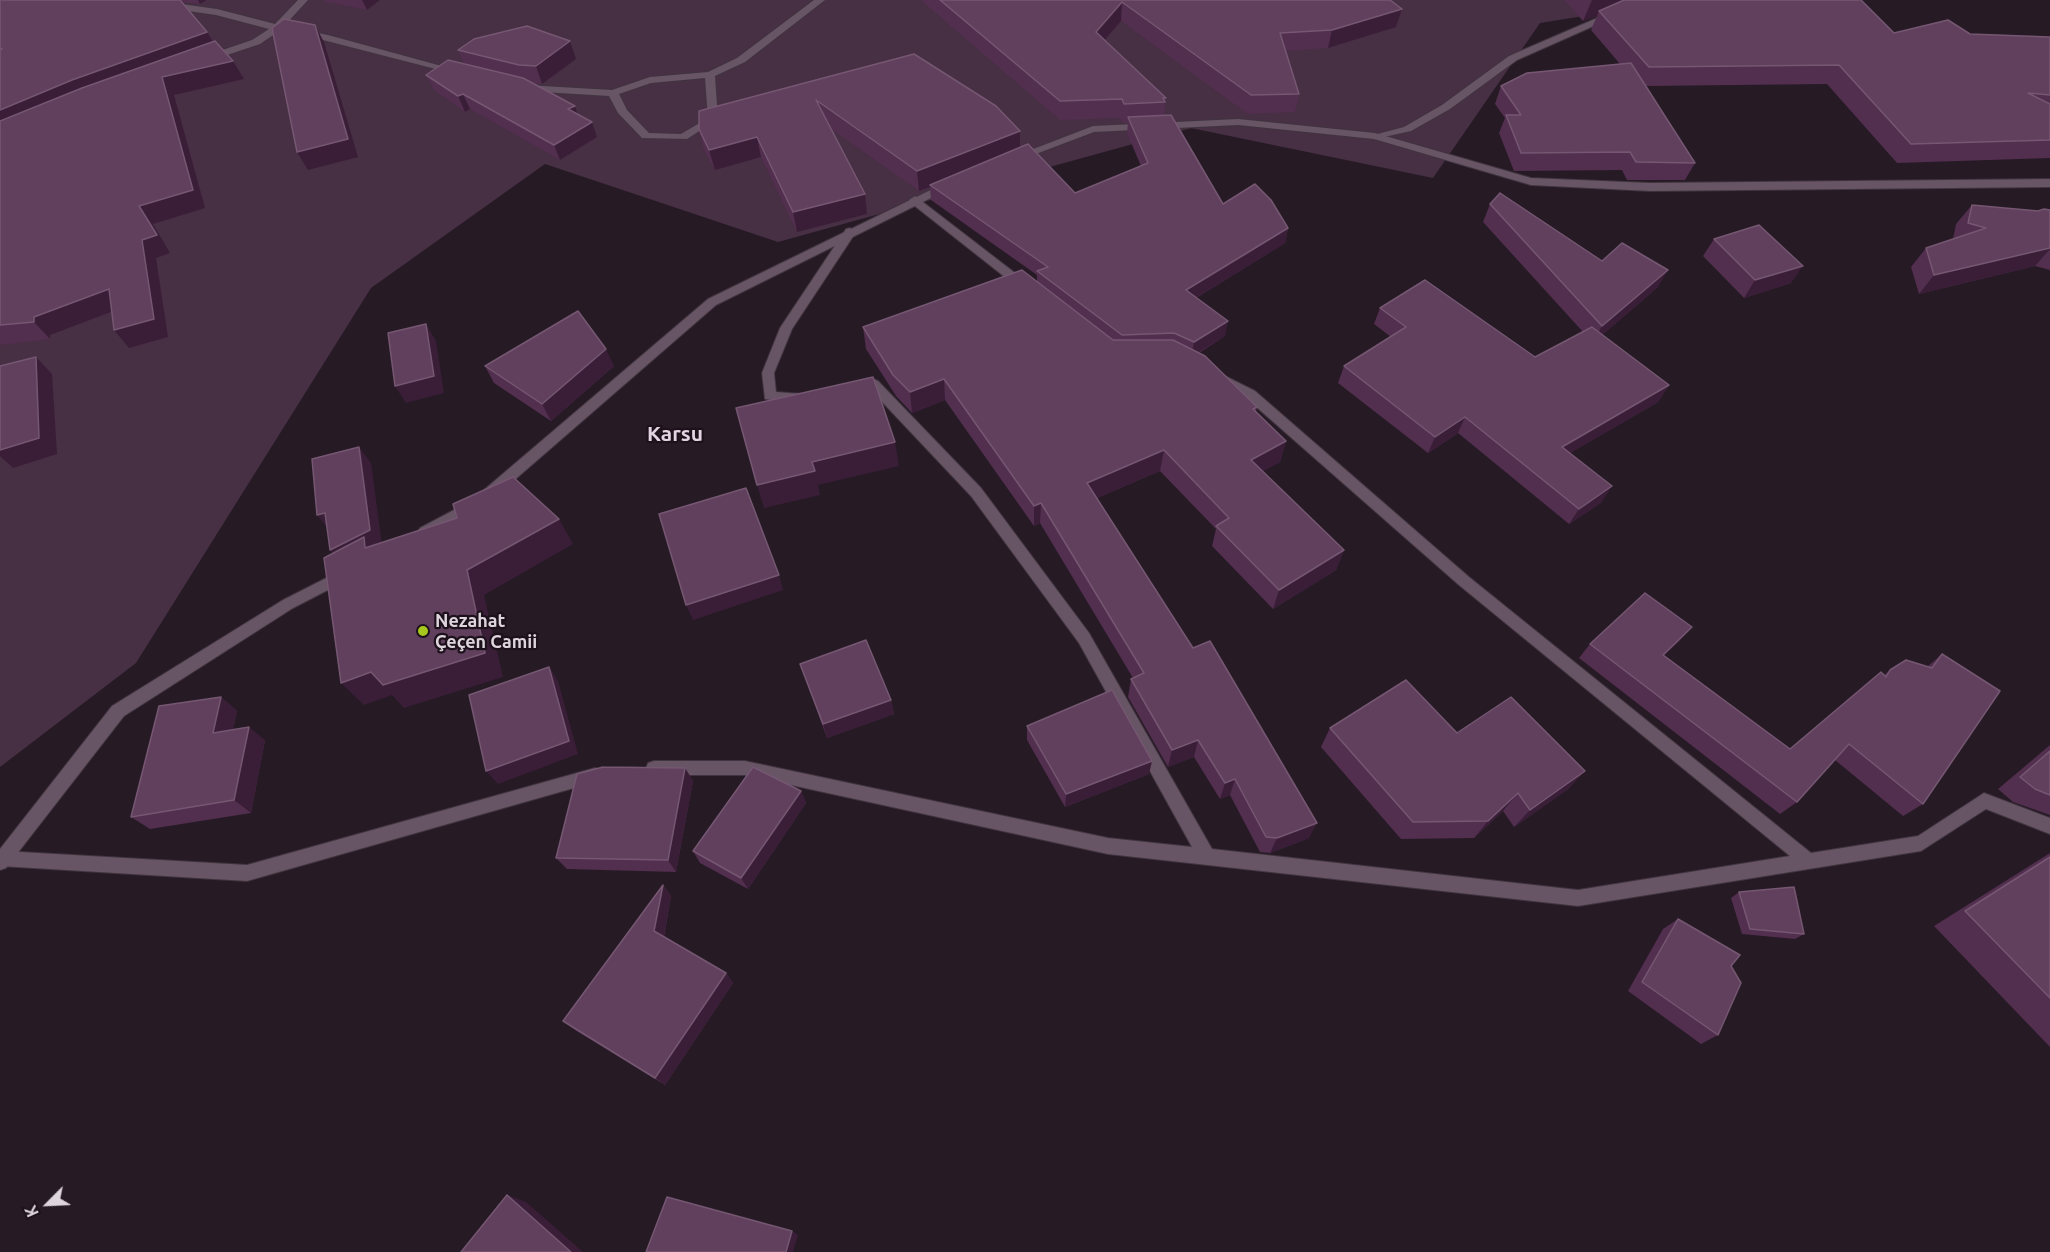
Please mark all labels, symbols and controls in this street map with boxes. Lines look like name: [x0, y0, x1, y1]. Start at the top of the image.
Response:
district label: Karsu: [647, 421, 703, 447]
place label: Nezahat Çeçen Camii: [435, 610, 537, 652]
marker: Nezahat Çeçen Camii: [416, 624, 430, 638]
north arrow: [18, 1174, 78, 1234]
text: K: [21, 1203, 42, 1220]

